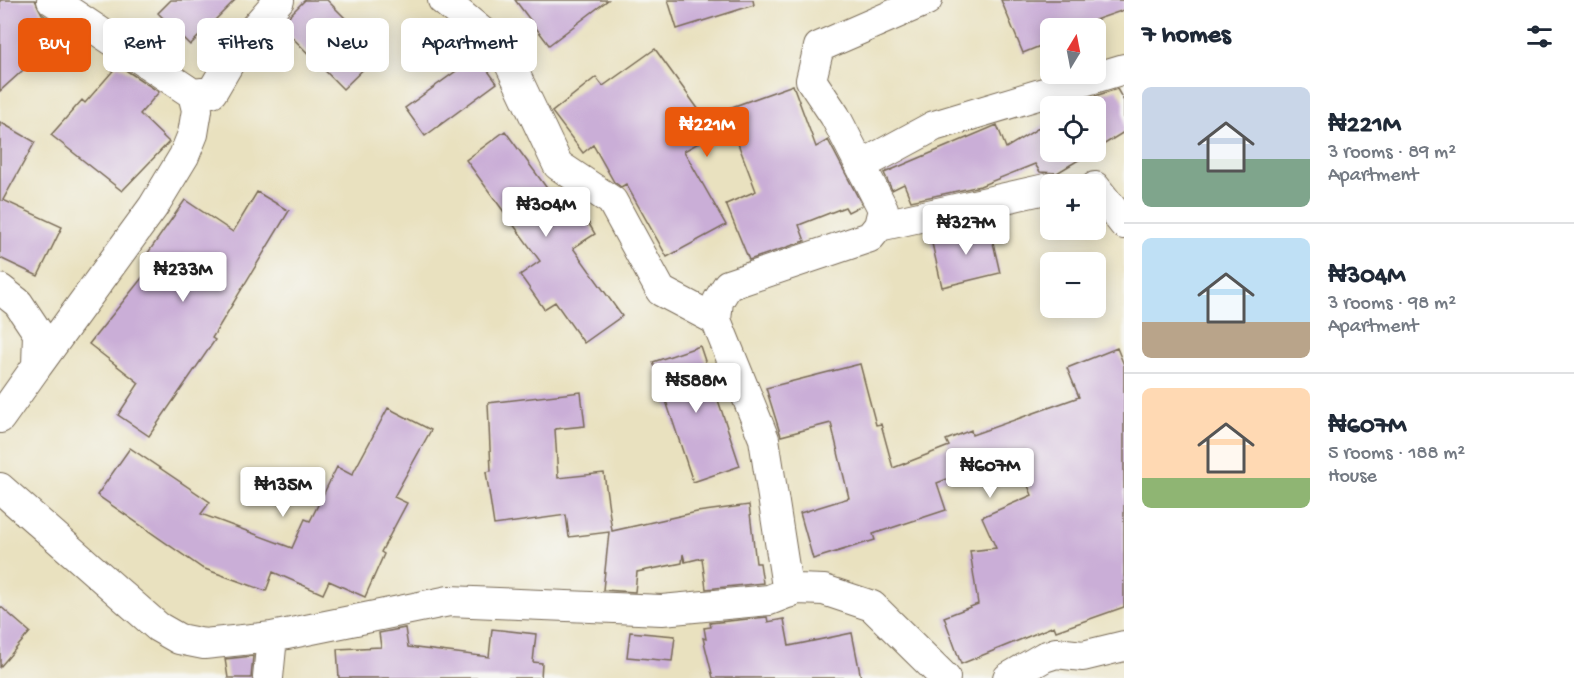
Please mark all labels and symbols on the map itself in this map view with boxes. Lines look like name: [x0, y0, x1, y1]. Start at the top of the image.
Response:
north arrow: [1040, 18, 1106, 84]
pin: ₦221M: [665, 107, 749, 158]
pin: ₦304M: [504, 187, 588, 238]
pin: ₦327M: [924, 205, 1008, 256]
pin: ₦233M: [141, 252, 225, 303]
pin: ₦588M: [654, 363, 738, 414]
pin: ₦607M: [948, 448, 1032, 499]
pin: ₦135M: [241, 467, 325, 518]

